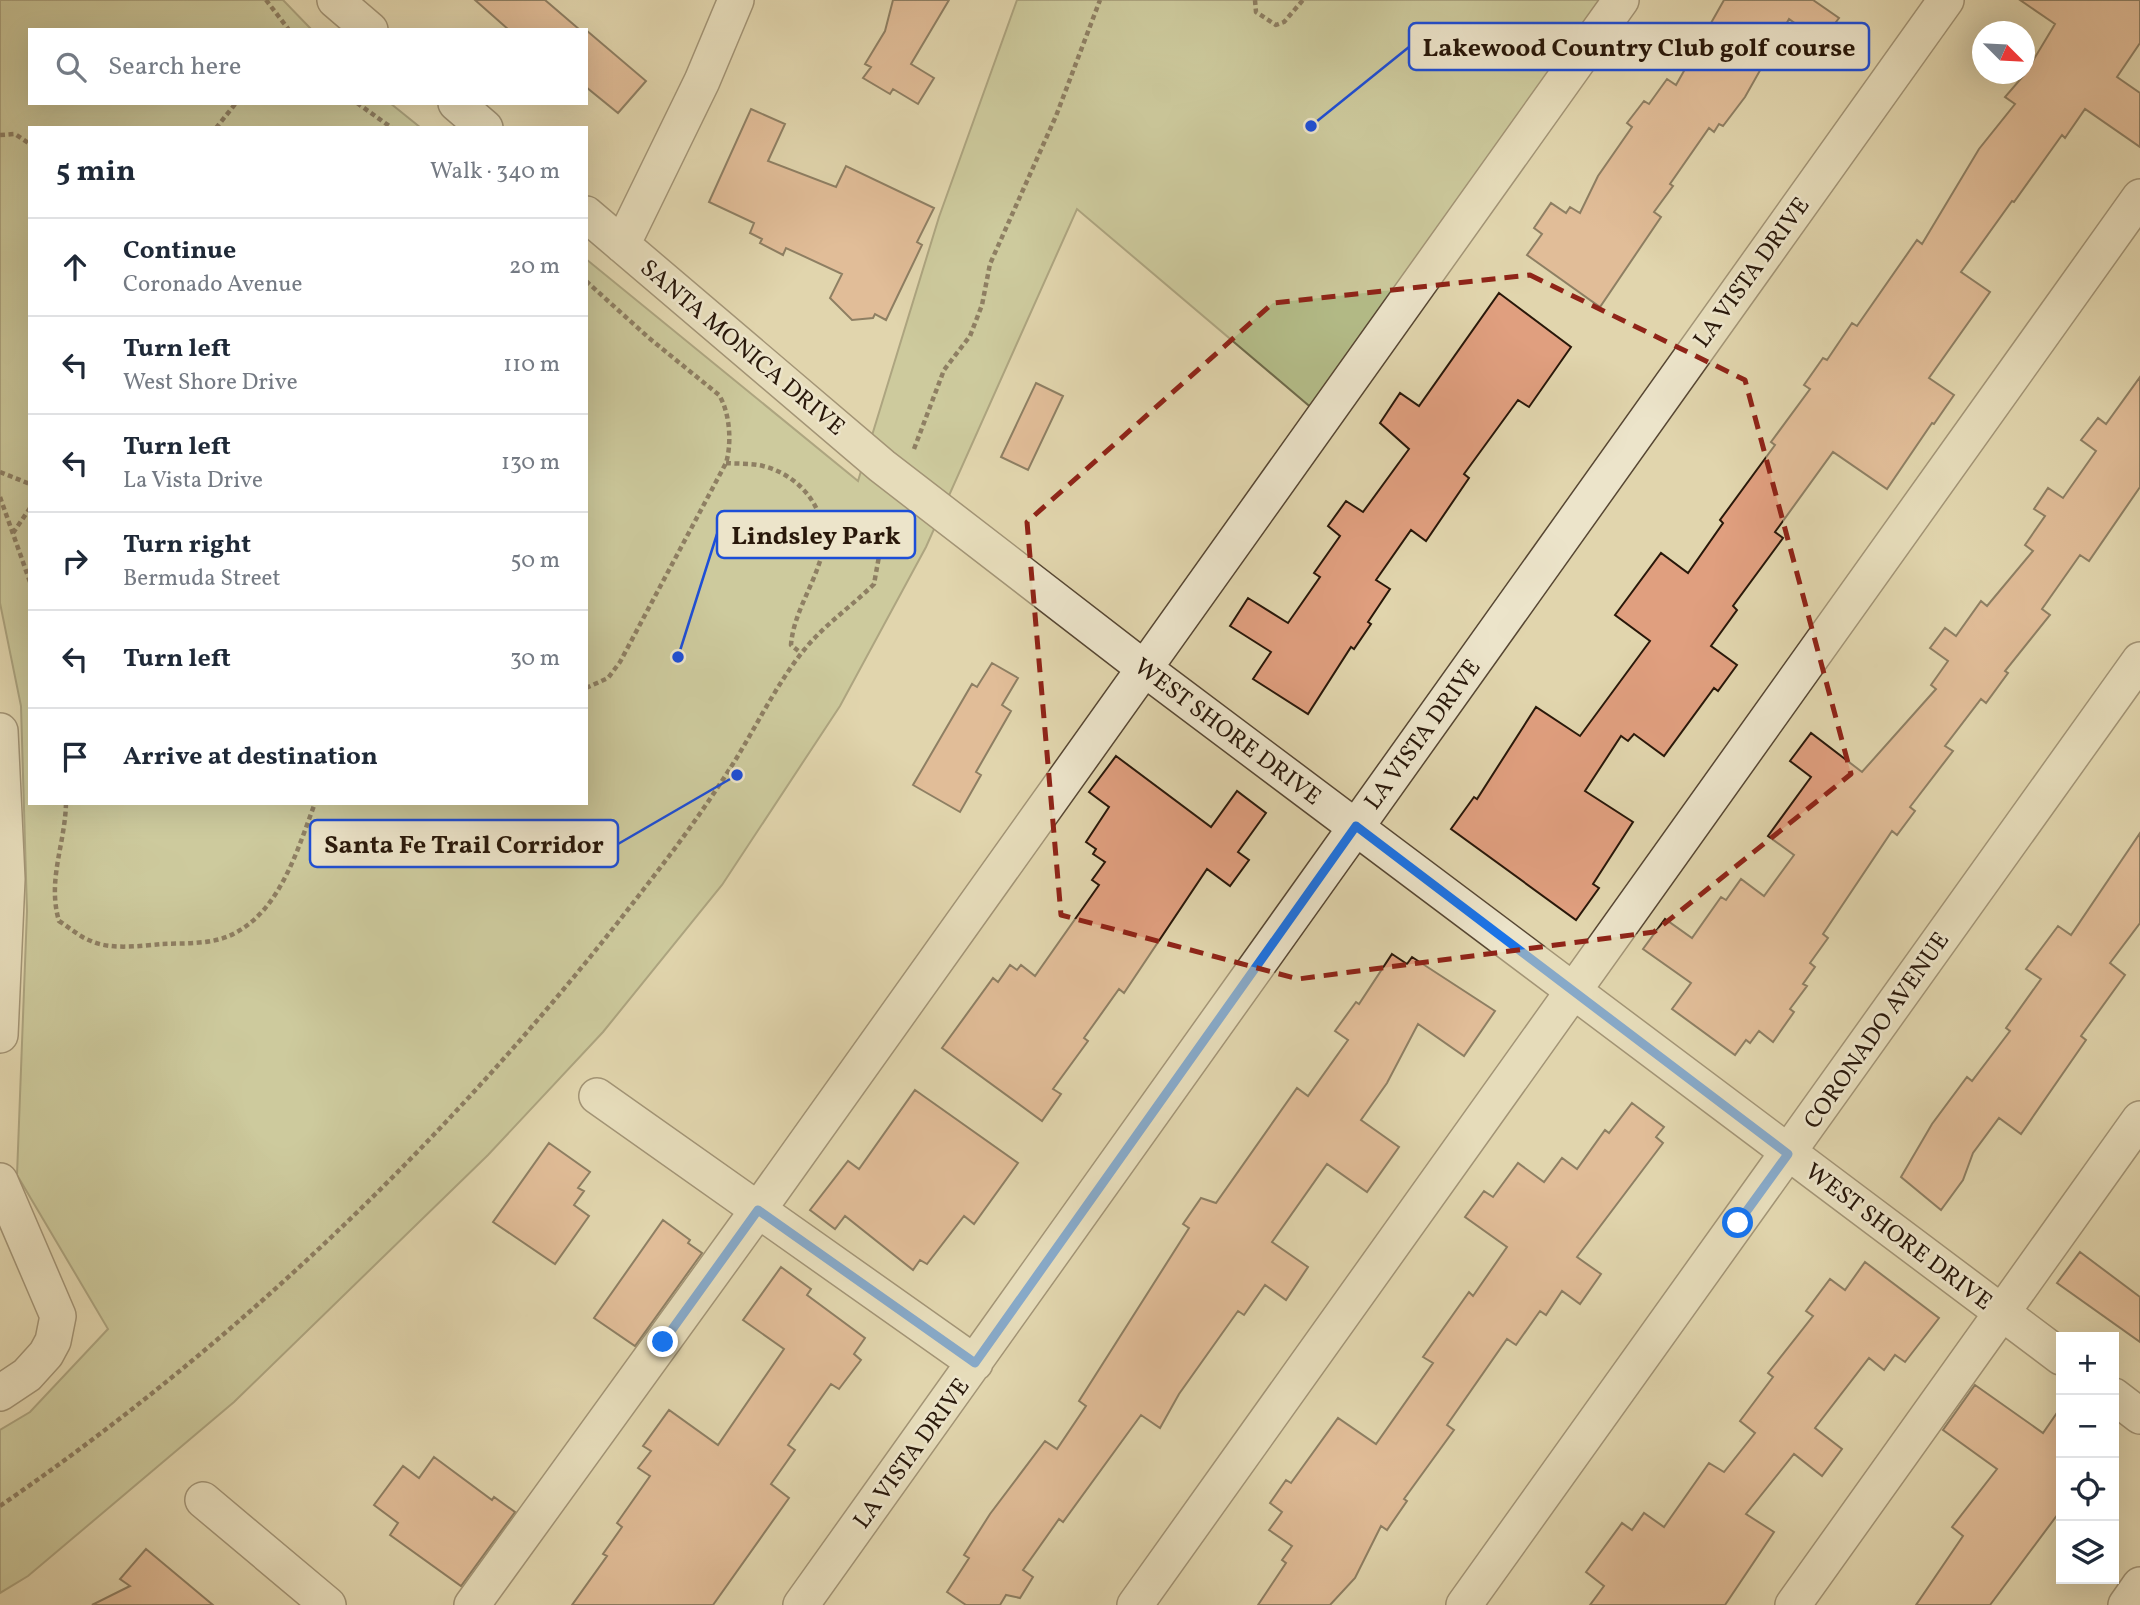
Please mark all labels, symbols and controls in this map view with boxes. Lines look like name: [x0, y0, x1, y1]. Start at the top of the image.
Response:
north arrow: [1972, 21, 2035, 84]
callout: Lakewood Country Club golf course: [1409, 23, 1869, 70]
search box: [28, 28, 588, 105]
text: Lakewood Country Club golf course: [1422, 31, 1856, 67]
icon: search: [52, 48, 90, 86]
text: Search here: [108, 49, 241, 85]
text: 5 min: [56, 151, 136, 193]
text: Walk · 340 m: [430, 156, 560, 188]
street label: LA VISTA DRIVE: [1686, 191, 1819, 356]
text: Continue: [123, 233, 236, 269]
icon: ahead: [56, 248, 94, 286]
text: 20 m: [509, 251, 560, 283]
street label: SANTA MONICA DRIVE: [632, 252, 852, 445]
text: Coronado Avenue: [123, 269, 302, 301]
text: Turn left: [123, 331, 231, 367]
icon: left: [56, 346, 94, 384]
text: 110 m: [503, 349, 560, 381]
text: West Shore Drive: [123, 367, 298, 399]
text: Turn left: [123, 429, 231, 465]
icon: left: [56, 444, 94, 482]
text: 130 m: [501, 447, 560, 479]
text: La Vista Drive: [123, 465, 263, 497]
callout: Lindsley Park: [717, 511, 915, 558]
text: Lindsley Park: [731, 519, 901, 555]
text: Turn right: [123, 527, 251, 563]
icon: right: [56, 542, 94, 580]
text: 50 m: [511, 545, 560, 577]
text: Bermuda Street: [123, 563, 281, 595]
icon: left: [56, 640, 94, 678]
text: Turn left: [123, 641, 231, 677]
text: 30 m: [510, 643, 560, 675]
street label: WEST SHORE DRIVE: [1126, 651, 1328, 814]
street label: LA VISTA DRIVE: [1357, 653, 1490, 818]
icon: arrive: [56, 738, 94, 776]
text: Arrive at destination: [123, 739, 378, 775]
callout: Santa Fe Trail Corridor: [310, 820, 618, 867]
text: Santa Fe Trail Corridor: [324, 828, 604, 864]
street label: CORONADO AVENUE: [1797, 926, 1959, 1136]
street label: WEST SHORE DRIVE: [1797, 1156, 1999, 1319]
route start: [1722, 1207, 1753, 1238]
route end: [647, 1326, 678, 1357]
map controls: [2056, 1332, 2119, 1584]
button: +: [2056, 1332, 2119, 1395]
street label: LA VISTA DRIVE: [846, 1372, 979, 1537]
button: −: [2056, 1395, 2119, 1458]
button: locate: [2056, 1458, 2119, 1521]
button: layers: [2056, 1521, 2119, 1584]

